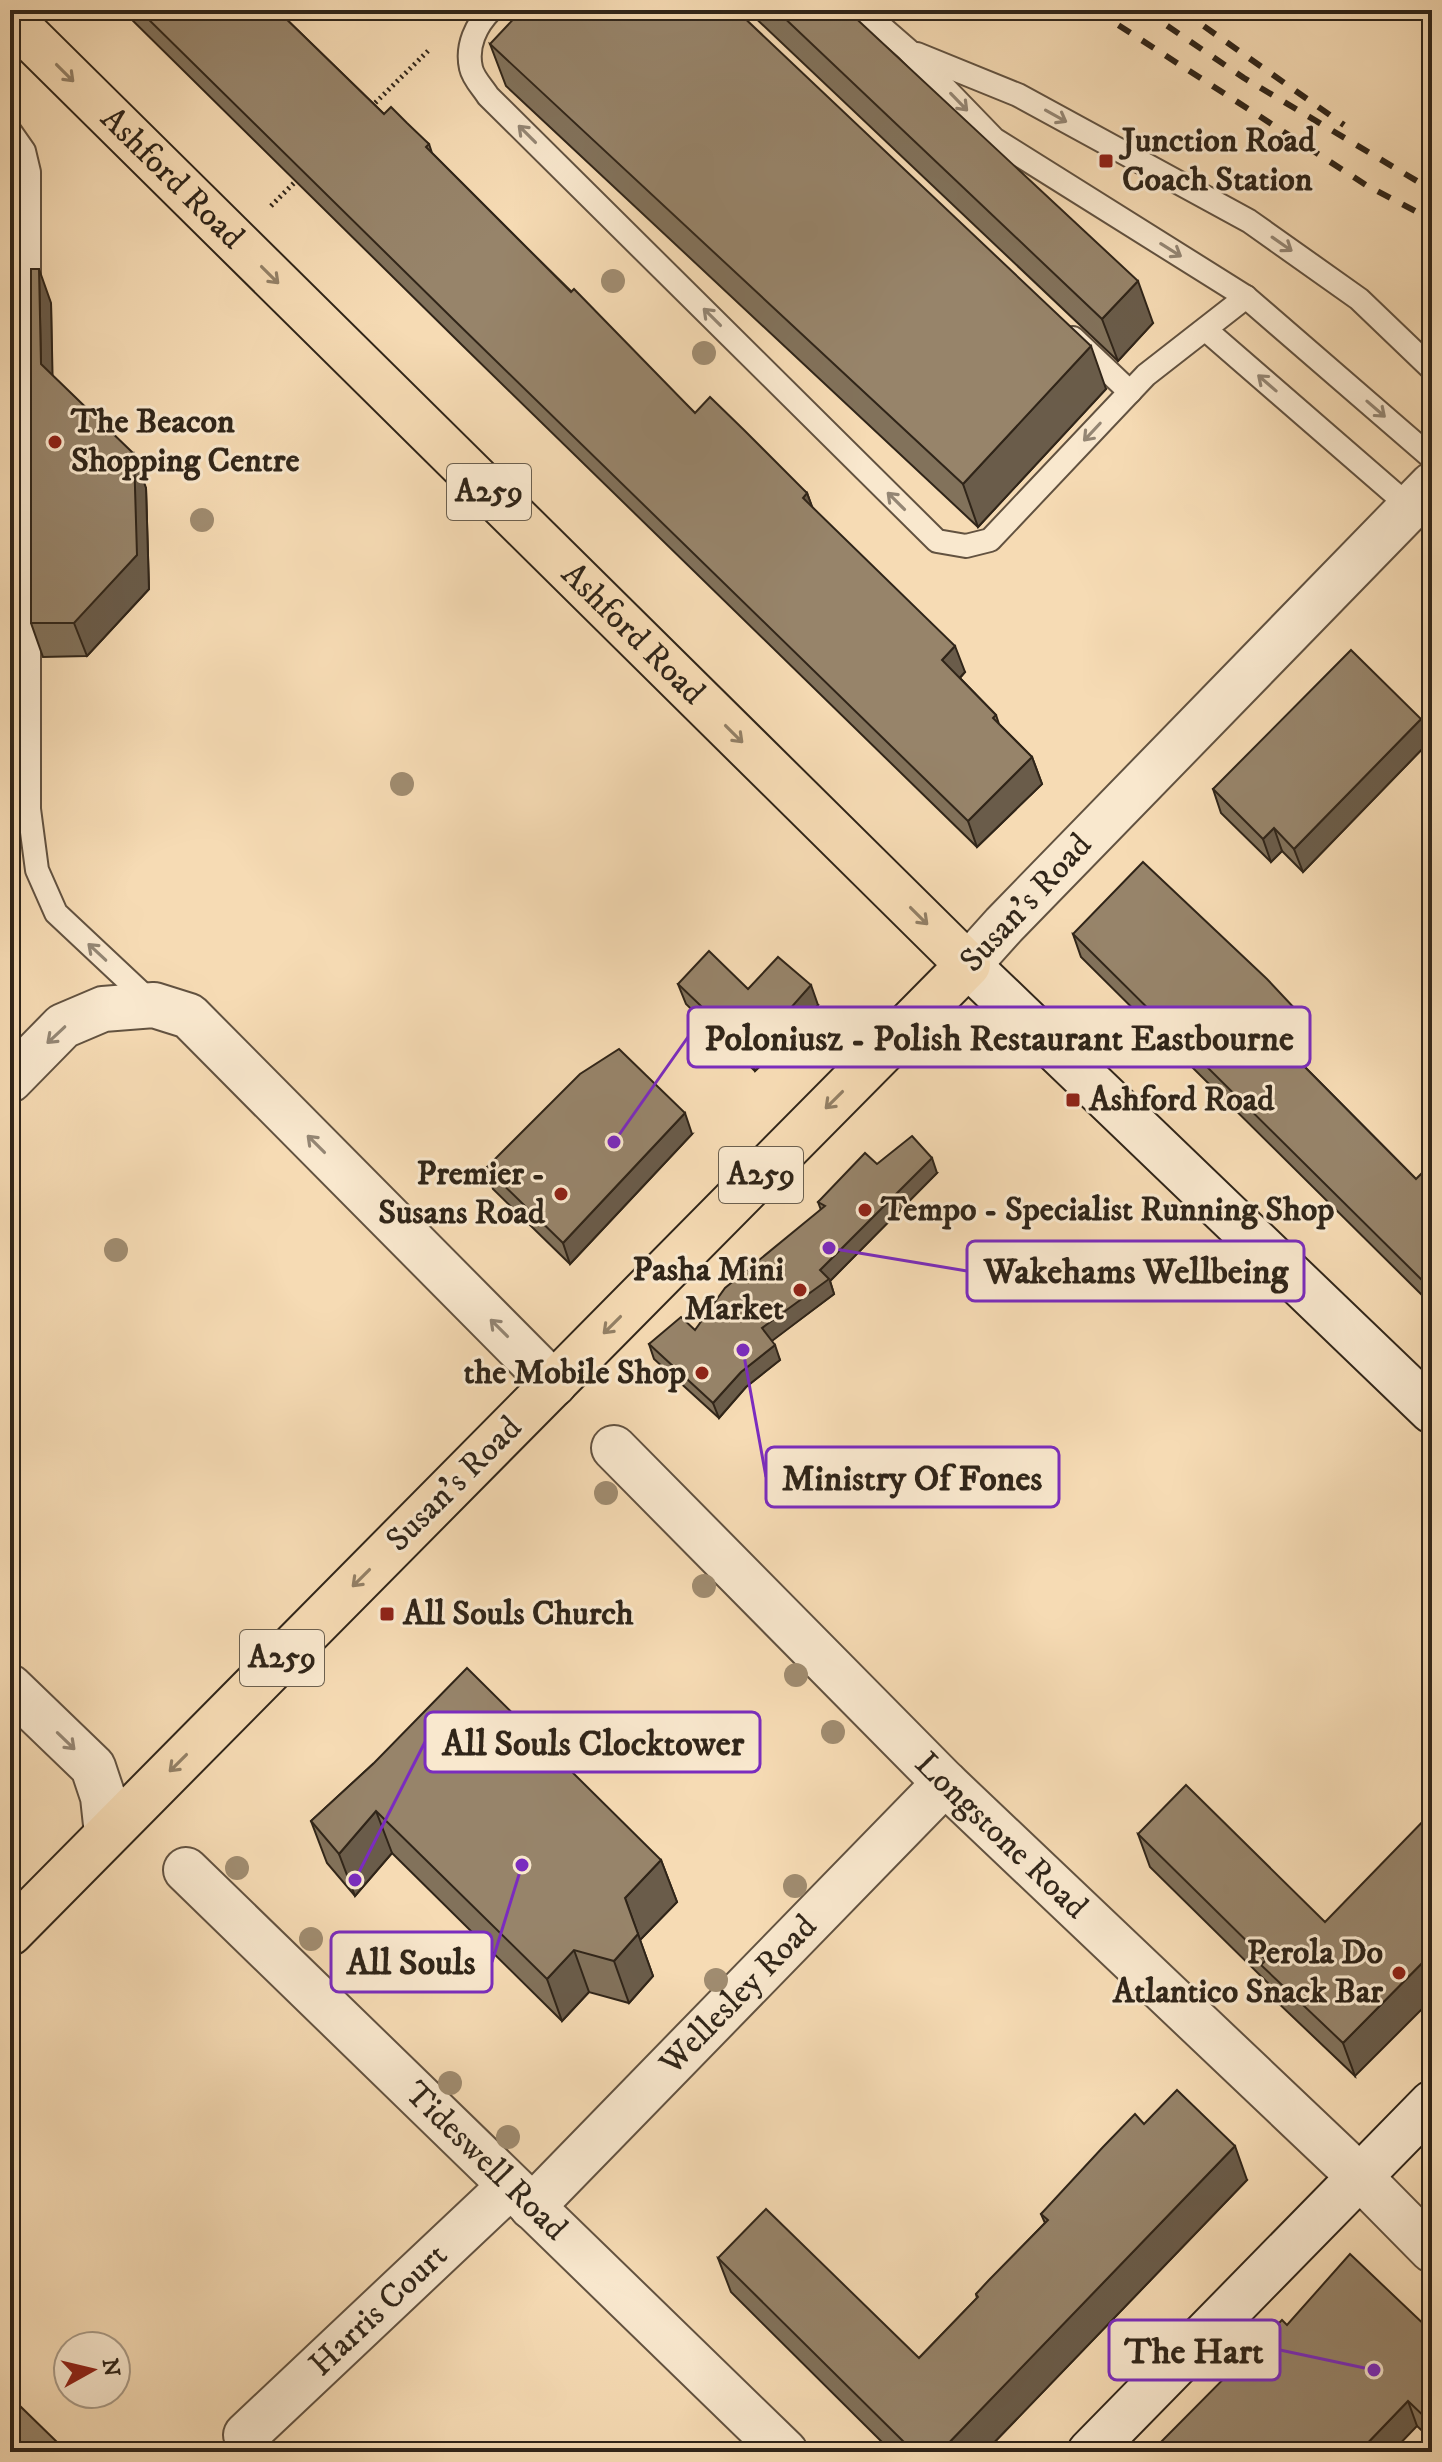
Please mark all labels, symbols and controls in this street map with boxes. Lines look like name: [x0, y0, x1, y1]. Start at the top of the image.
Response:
one-way arrow: [56, 63, 75, 83]
one-way arrow: [949, 92, 968, 112]
street label: Ashford Road: [92, 98, 253, 258]
one-way arrow: [1044, 109, 1068, 124]
place label: Junction Road Coach Station: [1118, 120, 1316, 201]
one-way arrow: [518, 125, 537, 144]
marker: Junction Road Coach Station: [1097, 152, 1115, 170]
one-way arrow: [1271, 236, 1293, 252]
one-way arrow: [1159, 242, 1182, 258]
one-way arrow: [260, 265, 279, 284]
one-way arrow: [702, 308, 722, 328]
one-way arrow: [1257, 374, 1277, 392]
one-way arrow: [1365, 400, 1385, 418]
place label: The Beacon Shopping Centre: [70, 401, 299, 482]
one-way arrow: [1082, 422, 1101, 442]
marker: The Beacon Shopping Centre: [46, 433, 64, 451]
road number: A259: [447, 464, 531, 520]
one-way arrow: [886, 491, 906, 510]
street label: Ashford Road: [552, 554, 714, 714]
one-way arrow: [724, 724, 743, 743]
street label: Susan's Road: [951, 825, 1101, 981]
one-way arrow: [909, 907, 929, 926]
one-way arrow: [88, 943, 108, 961]
callout: Poloniusz - Polish Restaurant Eastbourne: [688, 1007, 1310, 1067]
text: Poloniusz - Polish Restaurant Eastbourne: [704, 1017, 1294, 1062]
one-way arrow: [46, 1025, 66, 1043]
place label: Ashford Road: [1088, 1079, 1275, 1121]
one-way arrow: [825, 1090, 844, 1110]
marker: Ashford Road: [1064, 1091, 1082, 1109]
one-way arrow: [306, 1134, 325, 1154]
road number: A259: [719, 1147, 803, 1203]
place label: Premier - Susans Road: [378, 1153, 546, 1234]
marker: Premier - Susans Road: [552, 1185, 570, 1203]
place label: Tempo - Specialist Running Shop: [880, 1189, 1334, 1231]
marker: Tempo - Specialist Running Shop: [856, 1201, 874, 1219]
callout: Wakehams Wellbeing: [967, 1241, 1304, 1301]
place label: Pasha Mini Market: [633, 1249, 784, 1330]
text: Wakehams Wellbeing: [983, 1250, 1290, 1295]
marker: Pasha Mini Market: [791, 1281, 809, 1299]
one-way arrow: [603, 1315, 622, 1334]
one-way arrow: [490, 1319, 509, 1338]
place label: the Mobile Shop: [464, 1352, 686, 1394]
marker: the Mobile Shop: [693, 1364, 711, 1382]
street label: Susan's Road: [377, 1407, 531, 1561]
callout: Ministry Of Fones: [766, 1447, 1059, 1507]
text: Ministry Of Fones: [782, 1457, 1042, 1502]
one-way arrow: [352, 1568, 371, 1587]
place label: All Souls Church: [402, 1593, 634, 1635]
marker: All Souls Church: [378, 1605, 396, 1623]
road number: A259: [240, 1630, 324, 1686]
callout: All Souls Clocktower: [425, 1712, 760, 1772]
text: All Souls Clocktower: [441, 1722, 745, 1767]
one-way arrow: [56, 1732, 76, 1750]
street label: Longstone Road: [906, 1744, 1096, 1928]
one-way arrow: [168, 1753, 187, 1773]
street label: Wellesley Road: [650, 1906, 826, 2085]
callout: All Souls: [331, 1932, 492, 1992]
place label: Perola Do Atlantico Snack Bar: [1112, 1932, 1383, 2013]
text: All Souls: [346, 1941, 475, 1986]
marker: Perola Do Atlantico Snack Bar: [1390, 1964, 1408, 1982]
street label: Tideswell Road: [396, 2073, 576, 2250]
street label: Harris Court: [300, 2235, 457, 2385]
callout: The Hart: [1109, 2320, 1280, 2380]
north arrow: [52, 2330, 132, 2410]
text: The Hart: [1123, 2330, 1264, 2375]
text: N: [96, 2357, 125, 2378]

